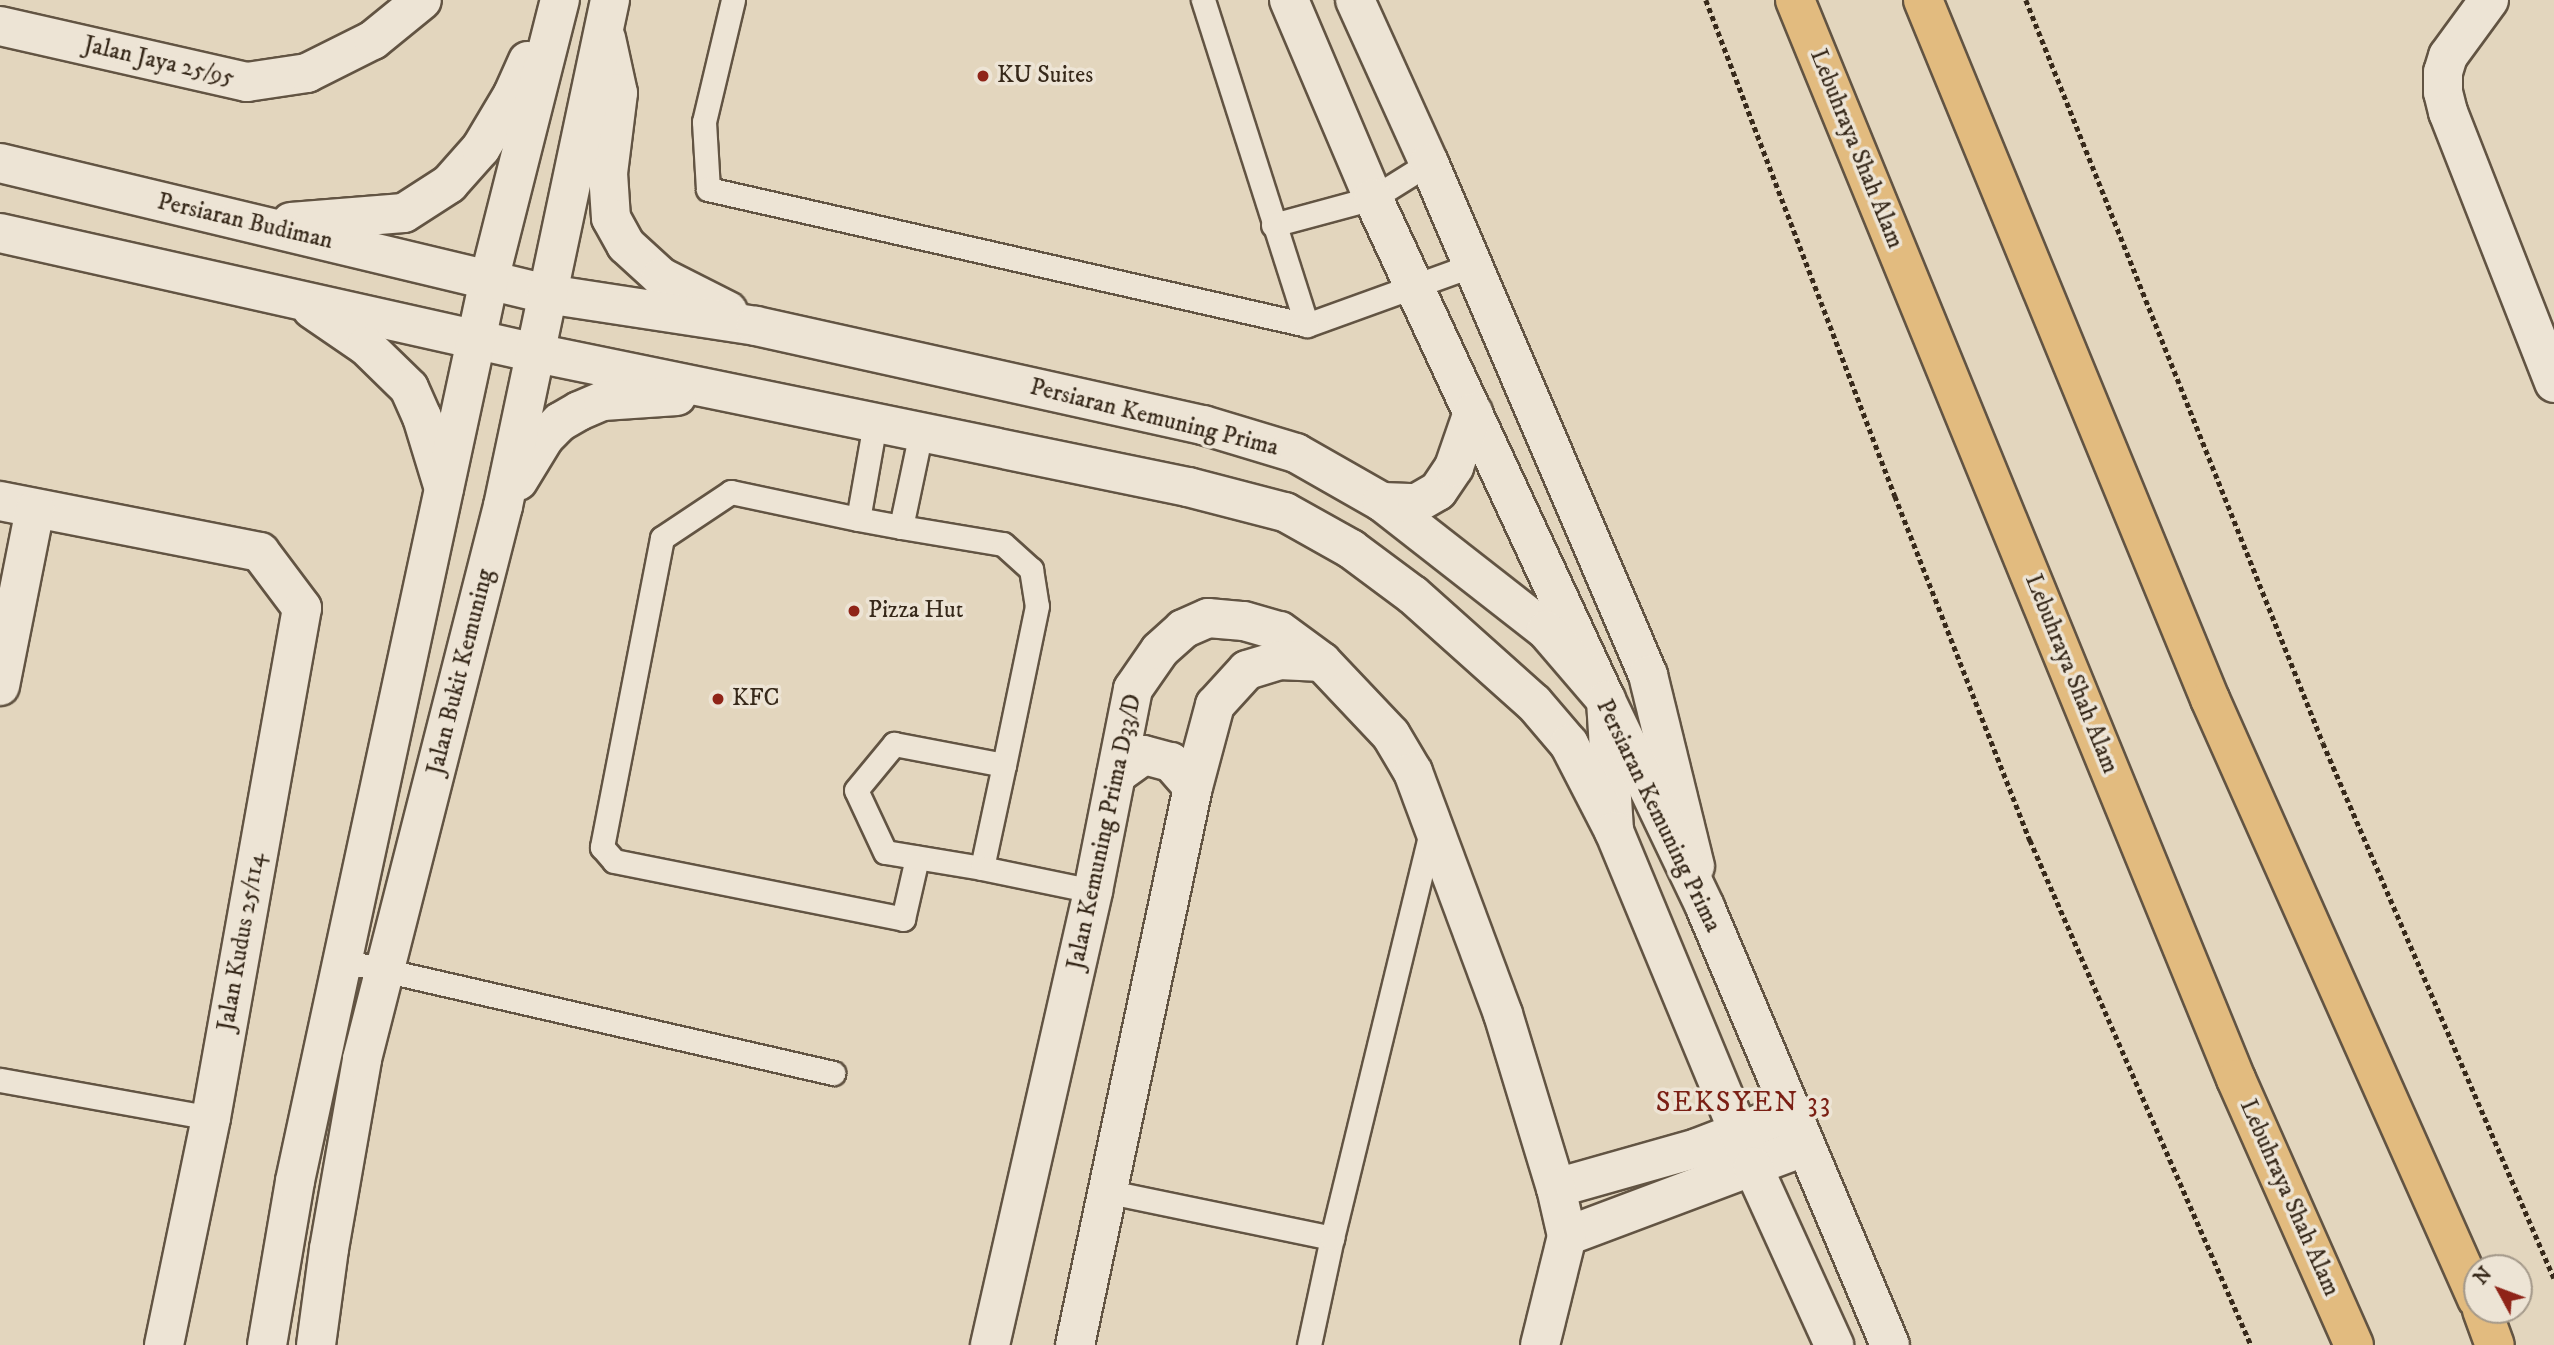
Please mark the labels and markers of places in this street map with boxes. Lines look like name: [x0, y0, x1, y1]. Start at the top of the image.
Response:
place label: KU Suites: [997, 62, 1093, 90]
marker: KU Suites: [975, 68, 991, 84]
place label: Pizza Hut: [868, 597, 963, 625]
marker: Pizza Hut: [846, 603, 862, 619]
place label: KFC: [732, 685, 780, 713]
marker: KFC: [710, 691, 726, 707]

